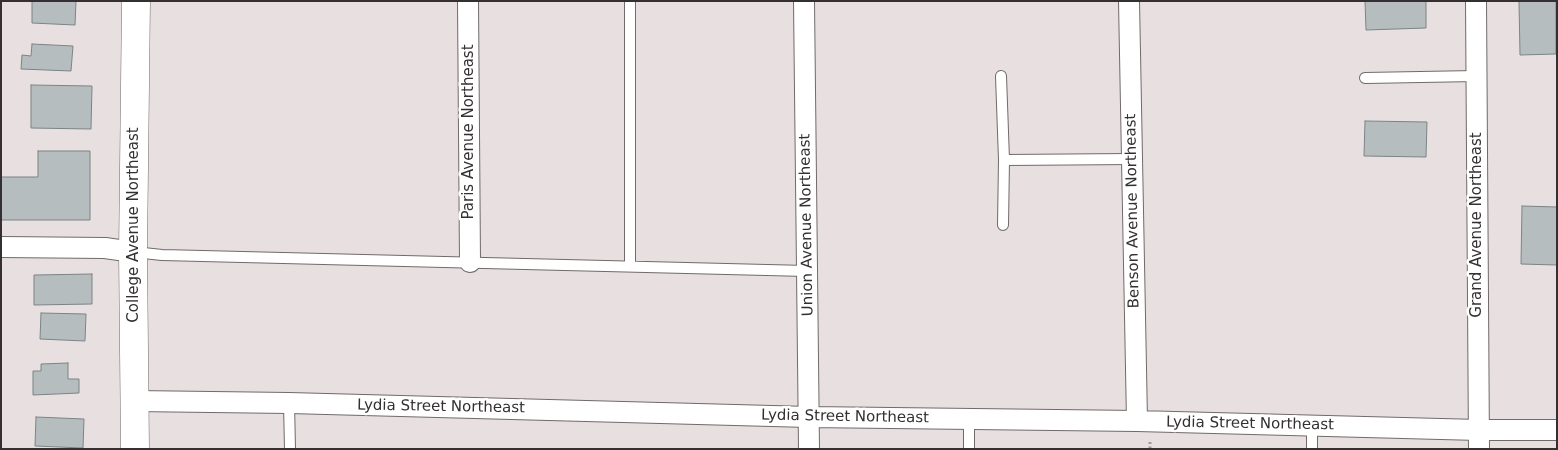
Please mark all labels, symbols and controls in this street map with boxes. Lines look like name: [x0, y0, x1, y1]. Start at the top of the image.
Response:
street label: Paris Avenue Northeast: [460, 44, 478, 220]
street label: Benson Avenue Northeast: [1122, 113, 1144, 309]
street label: College Avenue Northeast: [125, 127, 143, 323]
street label: Grand Avenue Northeast: [1468, 132, 1486, 318]
street label: Union Avenue Northeast: [796, 134, 818, 316]
street label: Lydia Street Northeast: [357, 397, 525, 417]
street label: Lydia Street Northeast: [761, 407, 929, 427]
street label: Lydia Street Northeast: [1166, 414, 1334, 434]

